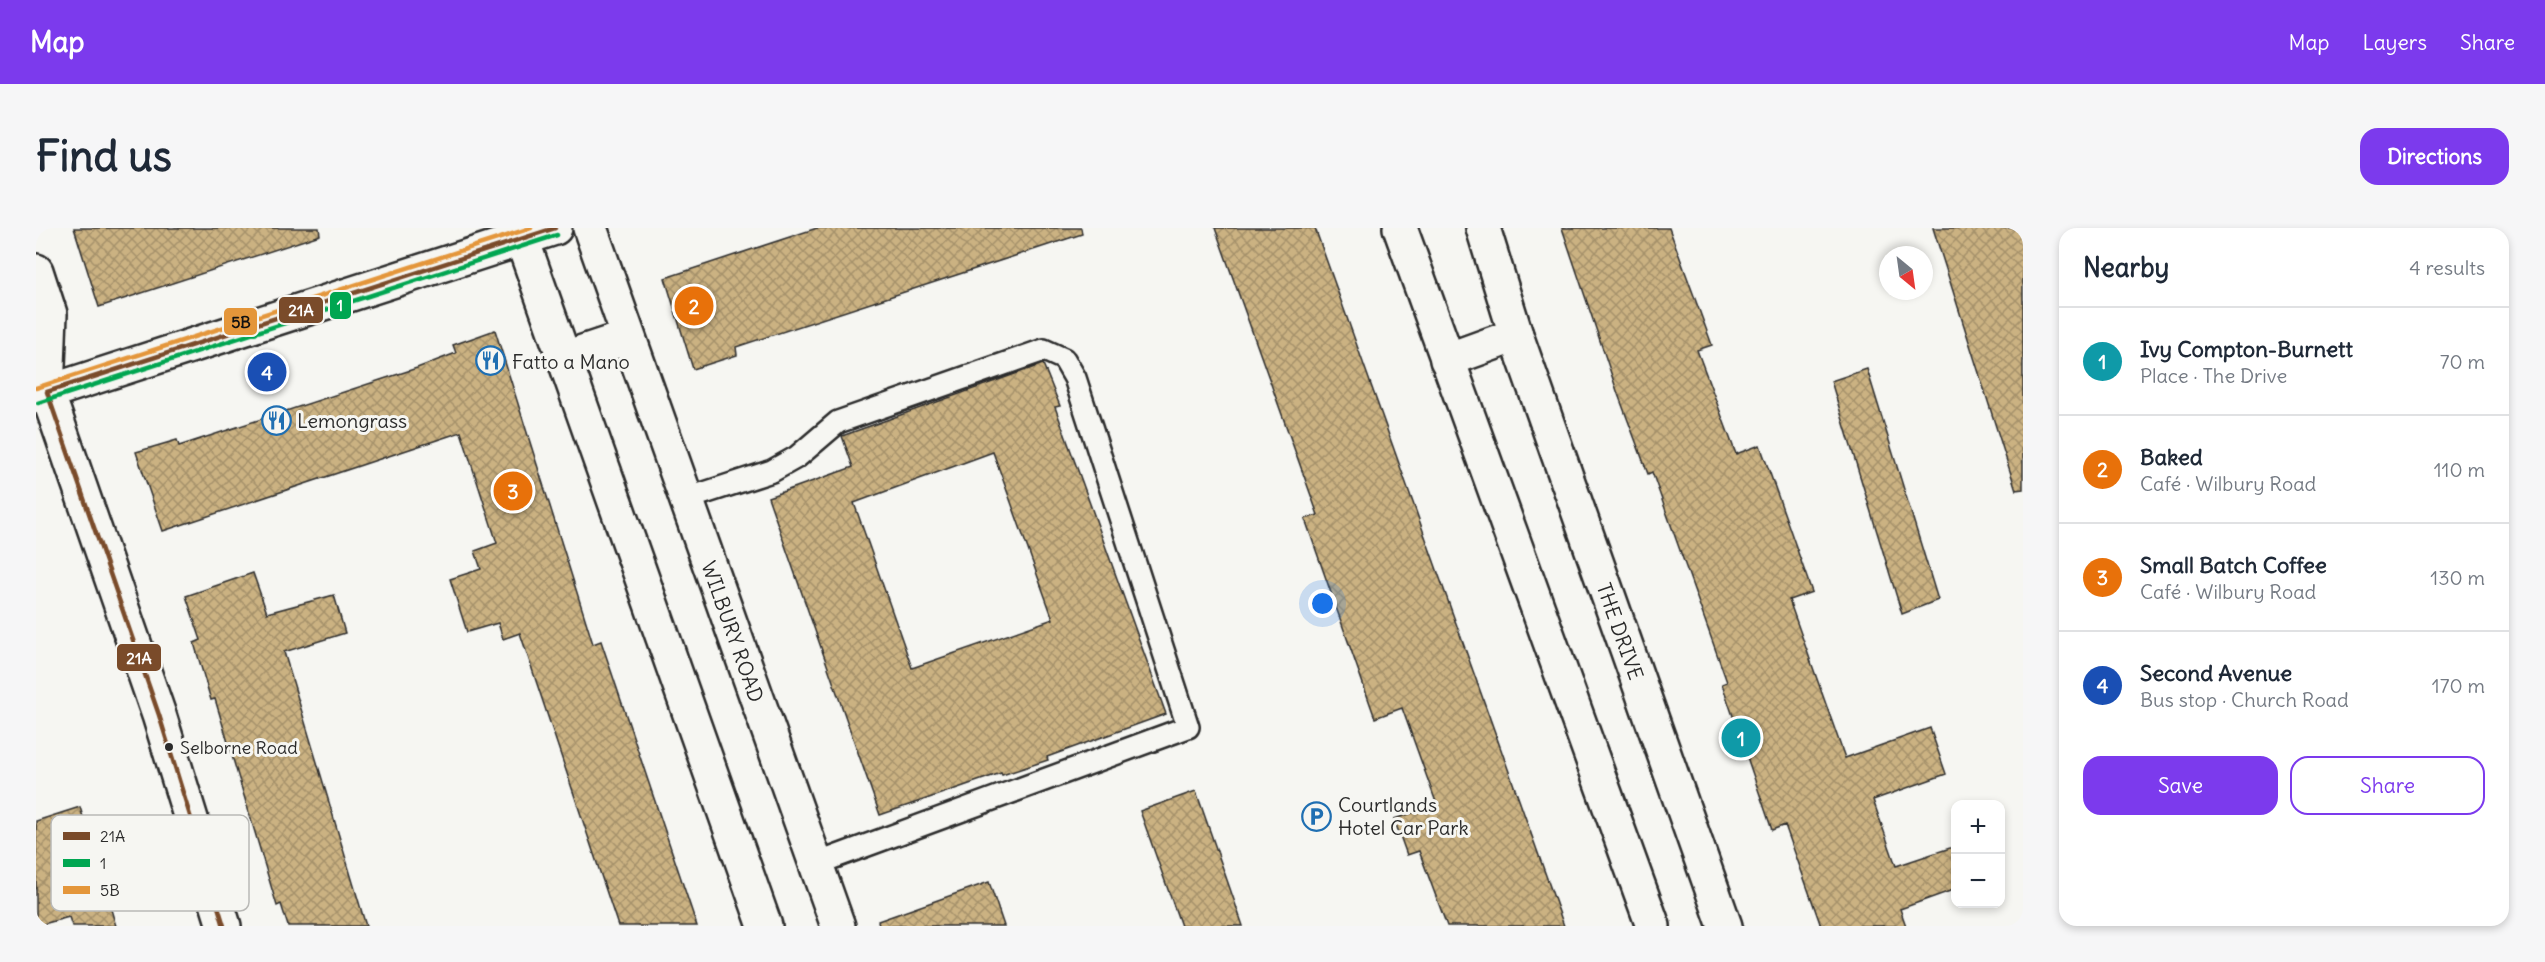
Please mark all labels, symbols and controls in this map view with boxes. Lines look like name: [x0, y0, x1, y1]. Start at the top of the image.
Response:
text: Map: [30, 24, 84, 60]
text: Map: [2289, 29, 2329, 56]
text: Layers: [2362, 29, 2427, 56]
text: Share: [2460, 29, 2515, 56]
button: Directions: [2360, 128, 2509, 185]
text: Find us: [36, 130, 172, 182]
north arrow: [1879, 246, 1933, 300]
text: Nearby: [2083, 251, 2169, 284]
text: 4 results: [2409, 255, 2485, 280]
pin: 2: [674, 284, 714, 328]
line badge: 1: [329, 291, 352, 320]
text: 1: [337, 295, 343, 315]
line badge: 21A: [278, 296, 324, 324]
text: 21A: [288, 300, 314, 320]
line badge: 5B: [223, 307, 258, 336]
text: 5B: [231, 312, 251, 332]
text: Ivy Compton-Burnett: [2140, 335, 2353, 363]
restaurant icon: Fatto a Mano: [475, 345, 507, 377]
place label: Fatto a Mano: [512, 349, 630, 374]
text: 1: [2099, 349, 2106, 374]
text: 70 m: [2440, 349, 2485, 374]
pin: 4: [248, 350, 286, 394]
text: Place · The Drive: [2140, 363, 2287, 388]
restaurant icon: Lemongrass: [260, 404, 292, 436]
place label: Lemongrass: [297, 408, 407, 433]
text: Baked: [2140, 443, 2203, 471]
text: 2: [2097, 457, 2108, 482]
text: 110 m: [2434, 457, 2485, 482]
pin: 3: [494, 468, 532, 514]
text: Café · Wilbury Road: [2140, 471, 2316, 496]
text: Small Batch Coffee: [2140, 551, 2327, 579]
street label: WILBURY ROAD: [697, 557, 770, 705]
text: 3: [2097, 565, 2108, 590]
text: 130 m: [2430, 565, 2485, 590]
street label: THE DRIVE: [1592, 579, 1649, 683]
text: Café · Wilbury Road: [2140, 579, 2316, 604]
your location: [1308, 589, 1337, 618]
line badge: 21A: [116, 643, 162, 672]
text: 21A: [126, 648, 152, 668]
text: Second Avenue: [2140, 659, 2292, 687]
text: 4: [2097, 673, 2108, 698]
text: 170 m: [2432, 673, 2485, 698]
text: Bus stop · Church Road: [2140, 687, 2349, 712]
pin: 1: [1722, 716, 1760, 760]
place label: Selborne Road: [180, 736, 298, 759]
marker: Selborne Road: [163, 741, 175, 753]
button: Save: [2083, 756, 2278, 815]
button: Share: [2290, 756, 2485, 815]
place label: Courtlands Hotel Car Park: [1338, 792, 1469, 840]
parking icon: Courtlands Hotel Car Park: [1301, 800, 1333, 832]
map controls: [1951, 800, 2005, 908]
button: +: [1951, 800, 2005, 854]
legend: [51, 815, 249, 911]
text: 21A: [100, 826, 125, 846]
text: 1: [100, 853, 106, 873]
button: −: [1951, 854, 2005, 908]
text: 5B: [100, 880, 120, 900]

